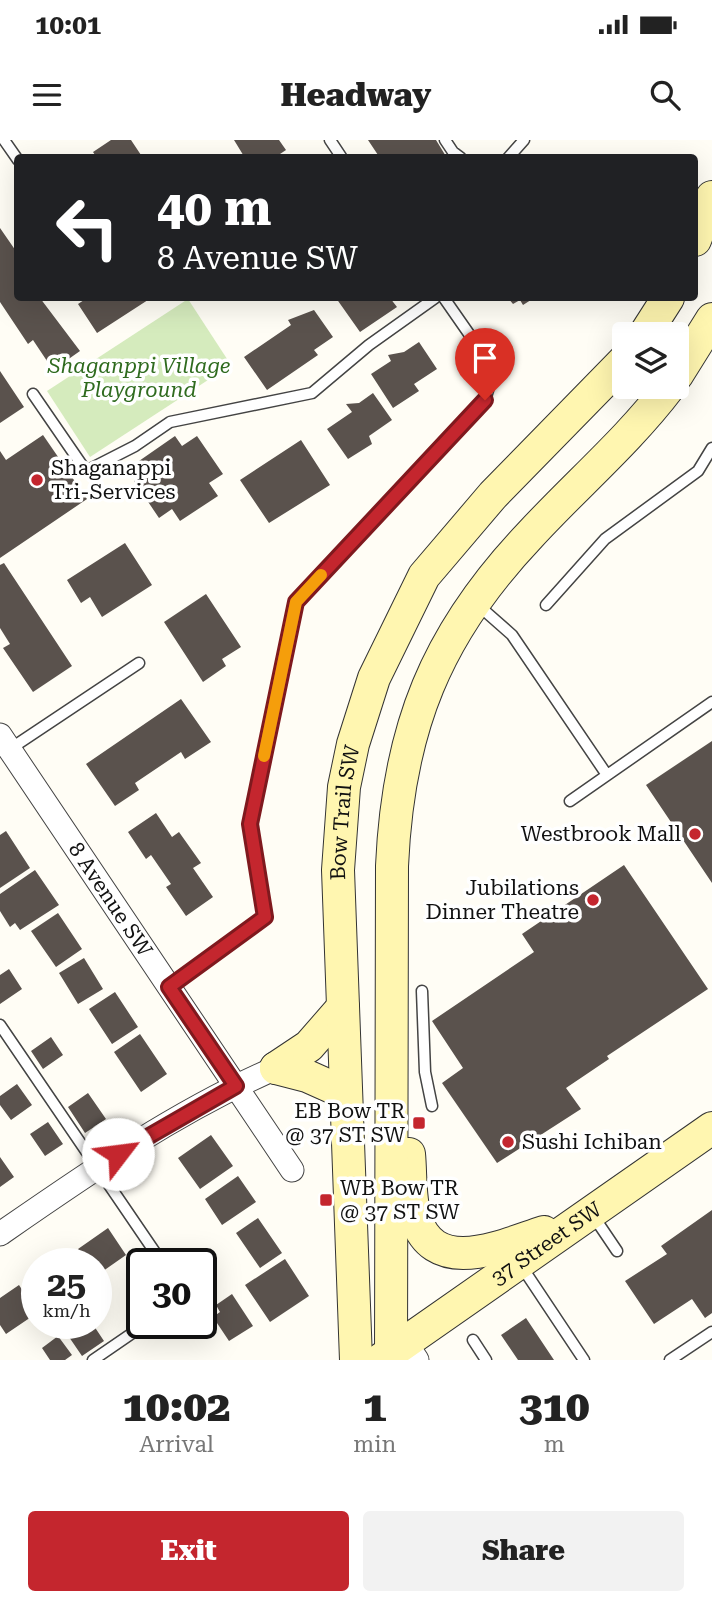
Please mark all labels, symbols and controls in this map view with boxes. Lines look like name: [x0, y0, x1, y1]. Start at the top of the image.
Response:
text: 10:01: [35, 10, 101, 40]
icon: menu: [28, 76, 66, 114]
text: Headway: [280, 76, 432, 114]
icon: search: [646, 76, 684, 114]
text: 40 m: [157, 180, 272, 237]
icon: left: [42, 182, 133, 273]
text: 8 Avenue SW: [157, 239, 358, 277]
map controls: [612, 322, 689, 399]
button: layers: [612, 322, 689, 399]
pin: [455, 328, 515, 400]
icon: arrive: [466, 339, 504, 377]
park label: Shaganppi Village Playground: [47, 354, 230, 402]
place label: Shaganappi Tri-Services: [51, 456, 176, 504]
marker: Shaganappi Tri-Services: [29, 472, 45, 488]
street label: Bow Trail SW: [326, 742, 365, 881]
place label: Westbrook Mall: [521, 822, 681, 846]
marker: Westbrook Mall: [687, 826, 703, 842]
street label: 8 Avenue SW: [64, 838, 157, 961]
place label: Jubilations Dinner Theatre: [426, 876, 579, 924]
marker: Jubilations Dinner Theatre: [585, 892, 601, 908]
place label: EB Bow TR @ 37 ST SW: [285, 1099, 406, 1147]
marker: EB Bow TR @ 37 ST SW: [411, 1115, 427, 1131]
position arrow: [81, 1117, 155, 1191]
place label: Sushi Ichiban: [522, 1130, 662, 1154]
marker: Sushi Ichiban: [500, 1134, 516, 1150]
place label: WB Bow TR @ 37 ST SW: [340, 1176, 460, 1224]
marker: WB Bow TR @ 37 ST SW: [318, 1192, 334, 1208]
street label: 37 Street SW: [487, 1197, 607, 1290]
speed limit sign: 30: [126, 1248, 217, 1339]
text: 25: [47, 1264, 86, 1305]
text: km/h: [42, 1300, 91, 1321]
text: 10:02: [123, 1382, 231, 1431]
text: 1: [363, 1382, 387, 1431]
text: 310: [519, 1382, 589, 1431]
text: Arrival: [139, 1431, 214, 1458]
text: min: [353, 1431, 396, 1458]
text: m: [544, 1431, 565, 1458]
button: Exit: [28, 1511, 349, 1591]
button: Share: [363, 1511, 684, 1591]

